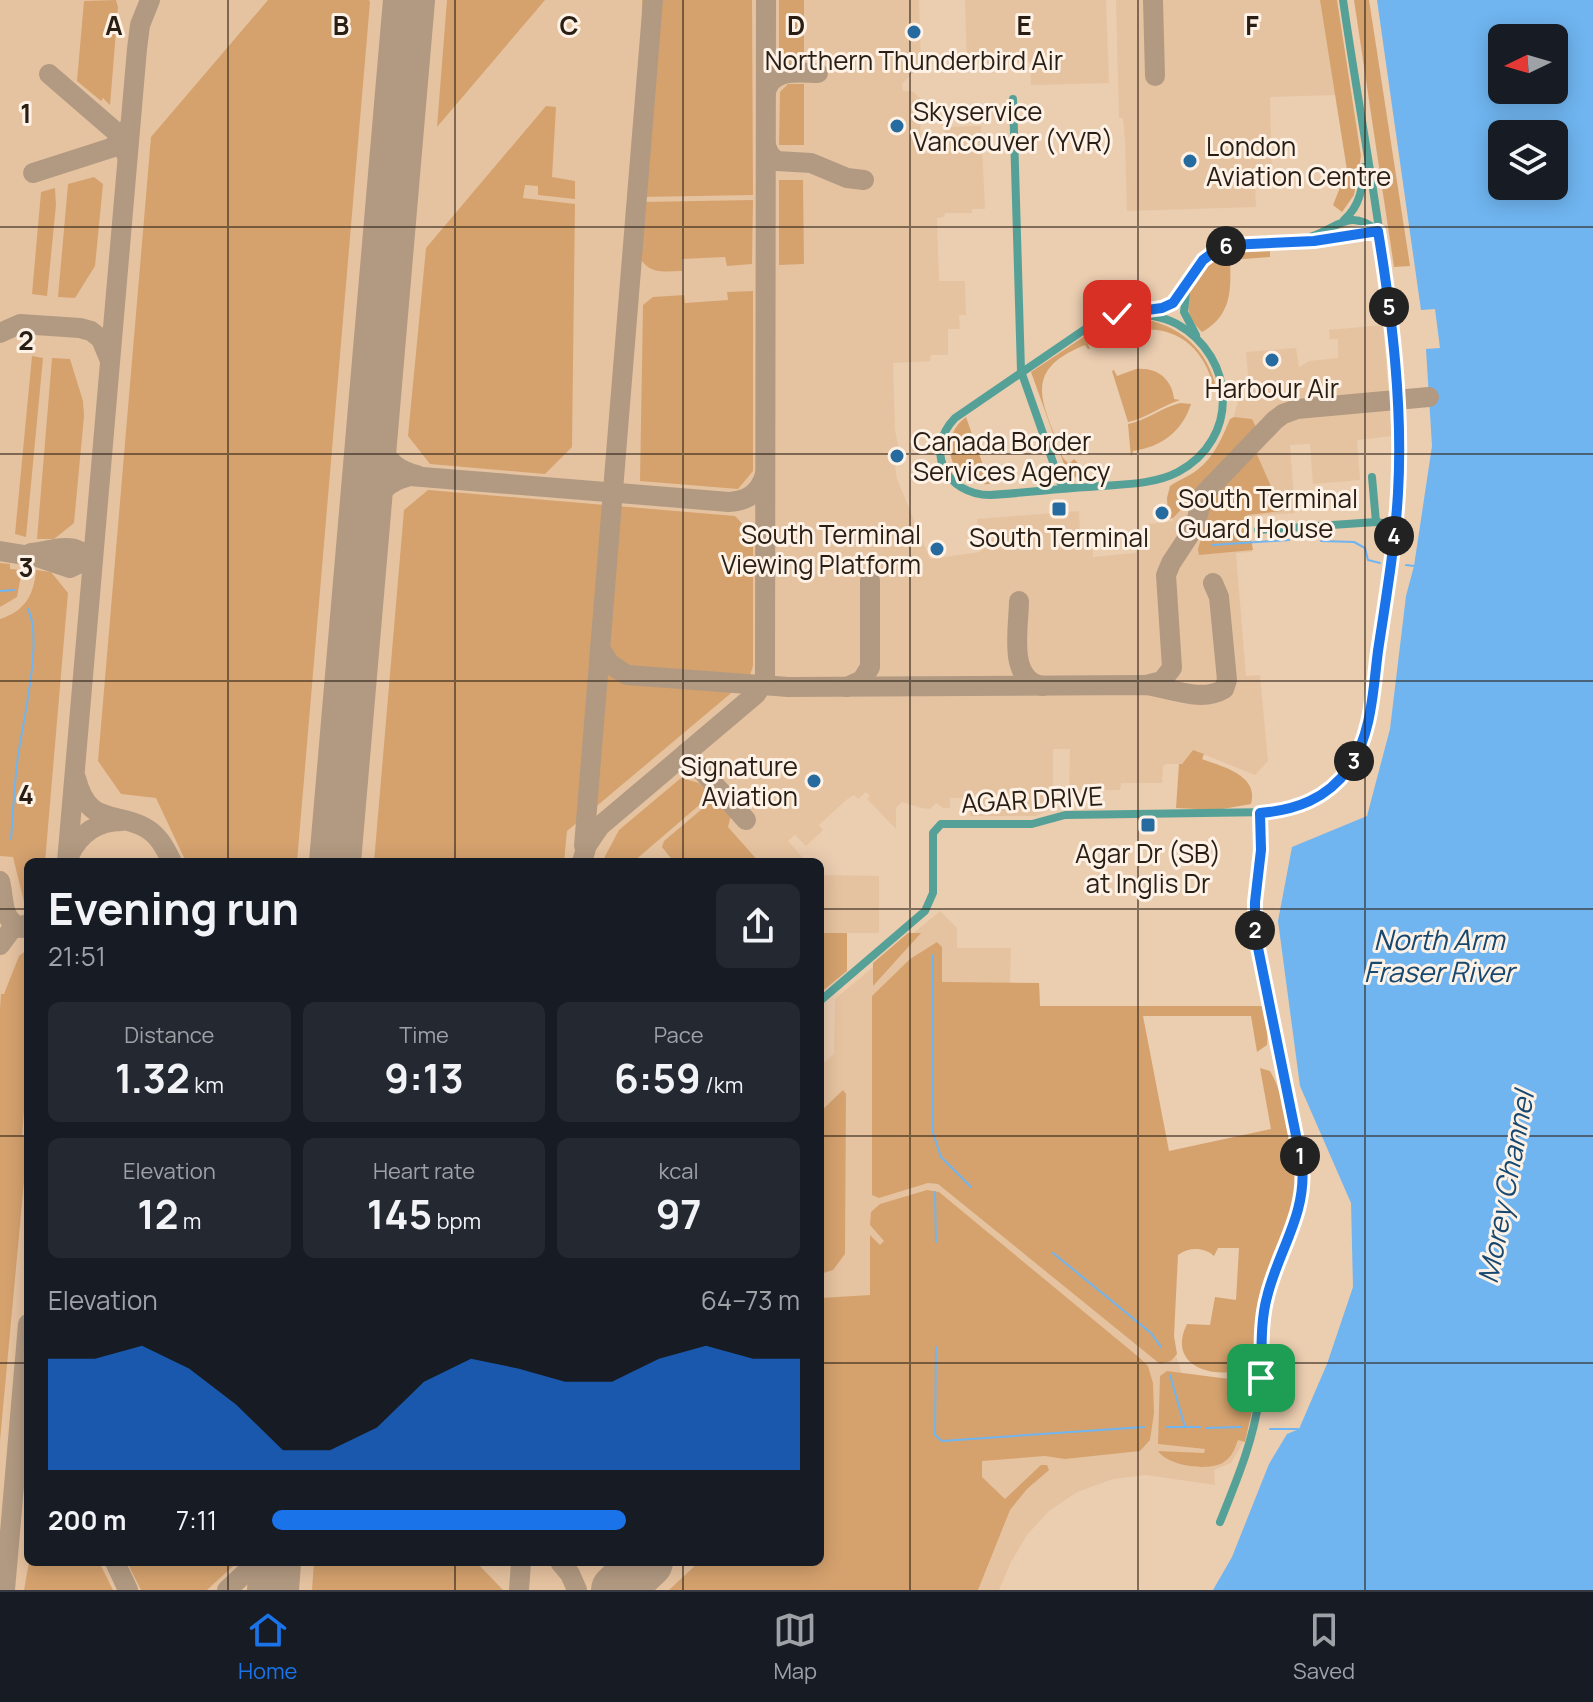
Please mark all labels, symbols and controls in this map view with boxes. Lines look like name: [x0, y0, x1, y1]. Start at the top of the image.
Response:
text: A: [105, 7, 123, 43]
text: B: [333, 7, 349, 43]
text: C: [559, 7, 579, 43]
text: D: [787, 7, 805, 43]
text: E: [1016, 7, 1032, 43]
text: F: [1245, 7, 1259, 43]
marker: Northern Thunderbird Air: [905, 23, 923, 41]
north arrow: [1488, 24, 1568, 104]
map controls: [1488, 24, 1568, 200]
place label: Northern Thunderbird Air: [765, 42, 1063, 78]
place label: Skyservice Vancouver (YVR): [913, 93, 1113, 159]
text: 1: [20, 95, 32, 131]
marker: Skyservice Vancouver (YVR): [888, 117, 906, 135]
button: layers: [1488, 120, 1568, 200]
place label: London Aviation Centre: [1206, 128, 1391, 194]
marker: London Aviation Centre: [1181, 152, 1199, 170]
pin: 6: [1206, 226, 1246, 266]
text: 6: [1219, 231, 1233, 261]
pin: [1083, 280, 1151, 348]
pin: 5: [1369, 287, 1409, 327]
icon: check: [1095, 292, 1139, 336]
text: 5: [1383, 292, 1395, 322]
text: 2: [18, 322, 34, 358]
marker: Harbour Air: [1263, 351, 1281, 369]
place label: Harbour Air: [1205, 370, 1339, 406]
place label: Canada Border Services Agency: [913, 423, 1111, 489]
marker: Canada Border Services Agency: [888, 447, 906, 465]
place label: South Terminal Guard House: [1178, 480, 1358, 546]
marker: South Terminal: [1050, 500, 1068, 518]
marker: South Terminal Guard House: [1153, 504, 1171, 522]
place label: South Terminal Viewing Platform: [721, 516, 921, 582]
pin: 4: [1374, 516, 1414, 556]
place label: South Terminal: [969, 519, 1149, 555]
text: 4: [1387, 521, 1401, 551]
marker: South Terminal Viewing Platform: [928, 540, 946, 558]
text: 3: [18, 549, 34, 585]
pin: 3: [1334, 741, 1374, 781]
text: 3: [1348, 746, 1360, 776]
place label: Signature Aviation: [680, 748, 798, 814]
marker: Signature Aviation: [805, 772, 823, 790]
text: 4: [18, 776, 34, 812]
street label: AGAR DRIVE: [960, 777, 1104, 821]
marker: Agar Dr (SB) at Inglis Dr: [1139, 816, 1157, 834]
place label: Agar Dr (SB) at Inglis Dr: [1075, 835, 1221, 901]
text: Evening run: [48, 878, 299, 938]
button: share: [716, 884, 800, 968]
pin: 2: [1235, 910, 1275, 950]
text: 2: [1248, 915, 1262, 945]
water label: North Arm Fraser River: [1364, 920, 1518, 990]
text: 21:51: [48, 938, 106, 974]
text: Distance: [124, 1020, 214, 1050]
text: Time: [399, 1020, 449, 1050]
text: Pace: [654, 1020, 704, 1050]
text: 1.32: [115, 1050, 190, 1105]
text: 9:13: [384, 1050, 464, 1105]
text: 6:59: [614, 1050, 701, 1105]
text: km: [190, 1070, 224, 1100]
text: /km: [701, 1070, 743, 1100]
water label: Morey Channel: [1468, 1084, 1543, 1286]
pin: 1: [1280, 1136, 1320, 1176]
text: 1: [1295, 1141, 1305, 1171]
text: Elevation: [123, 1156, 216, 1186]
text: Heart rate: [373, 1156, 475, 1186]
text: kcal: [659, 1156, 699, 1186]
text: 12: [137, 1186, 178, 1241]
text: 145: [367, 1186, 432, 1241]
text: 97: [656, 1186, 702, 1241]
text: m: [178, 1206, 202, 1236]
text: bpm: [432, 1206, 481, 1236]
text: Elevation: [48, 1282, 158, 1318]
text: 64–73 m: [701, 1282, 800, 1318]
pin: [1227, 1344, 1295, 1412]
icon: arrive: [1239, 1356, 1283, 1400]
text: 200 m: [48, 1502, 126, 1538]
text: 7:11: [176, 1502, 217, 1538]
tab: Home: [238, 1608, 297, 1686]
tab: Map: [773, 1608, 817, 1686]
tab: Saved: [1293, 1608, 1355, 1686]

